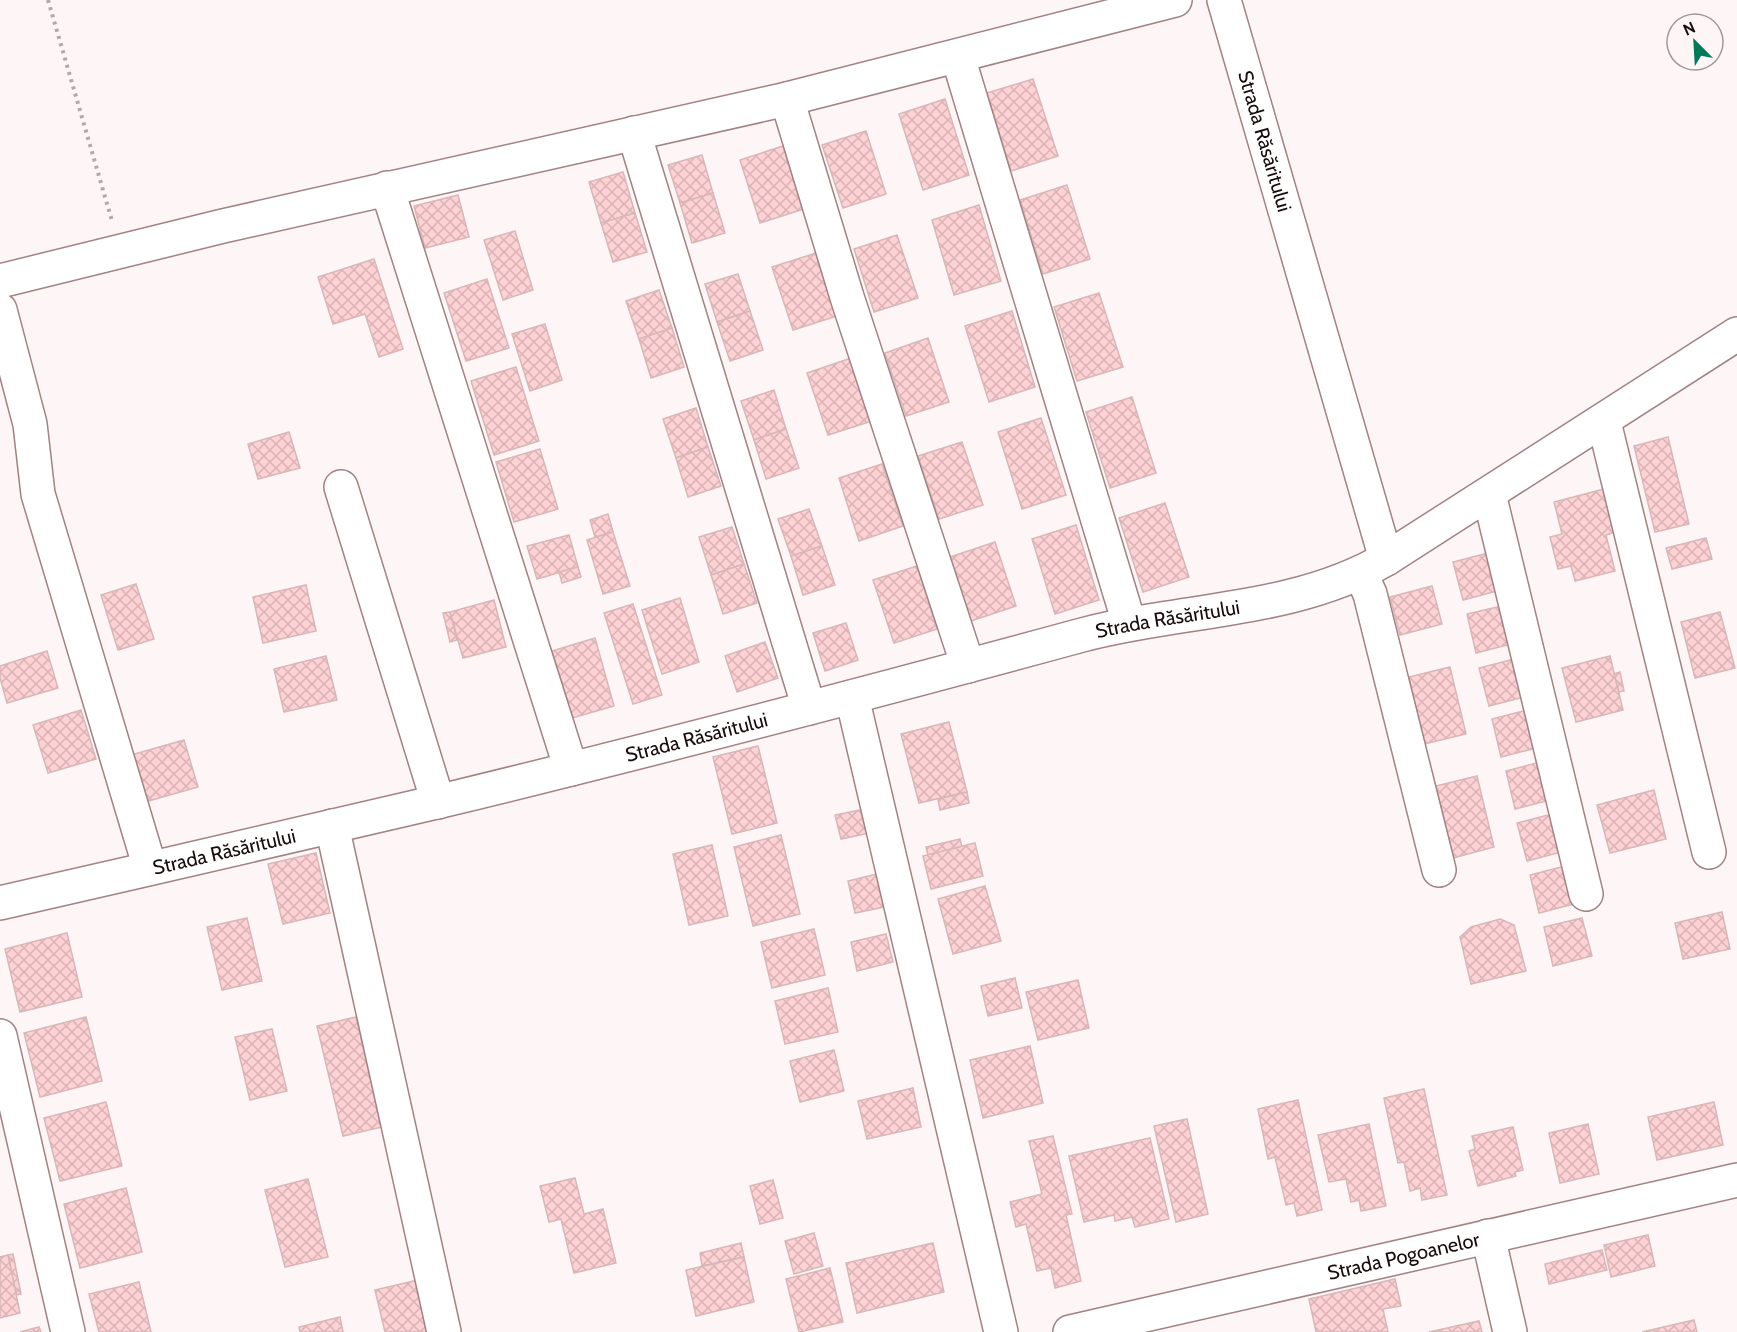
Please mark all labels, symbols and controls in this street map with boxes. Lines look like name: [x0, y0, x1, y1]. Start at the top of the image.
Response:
north arrow: [1665, 12, 1725, 72]
text: N: [1680, 18, 1698, 40]
street label: Strada Răsăritului: [1233, 68, 1297, 215]
street label: Strada Răsăritului: [1093, 595, 1242, 643]
street label: Strada Răsăritului: [623, 707, 770, 767]
street label: Strada Răsăritului: [150, 824, 298, 880]
street label: Strada Pogoanelor: [1325, 1227, 1482, 1285]

